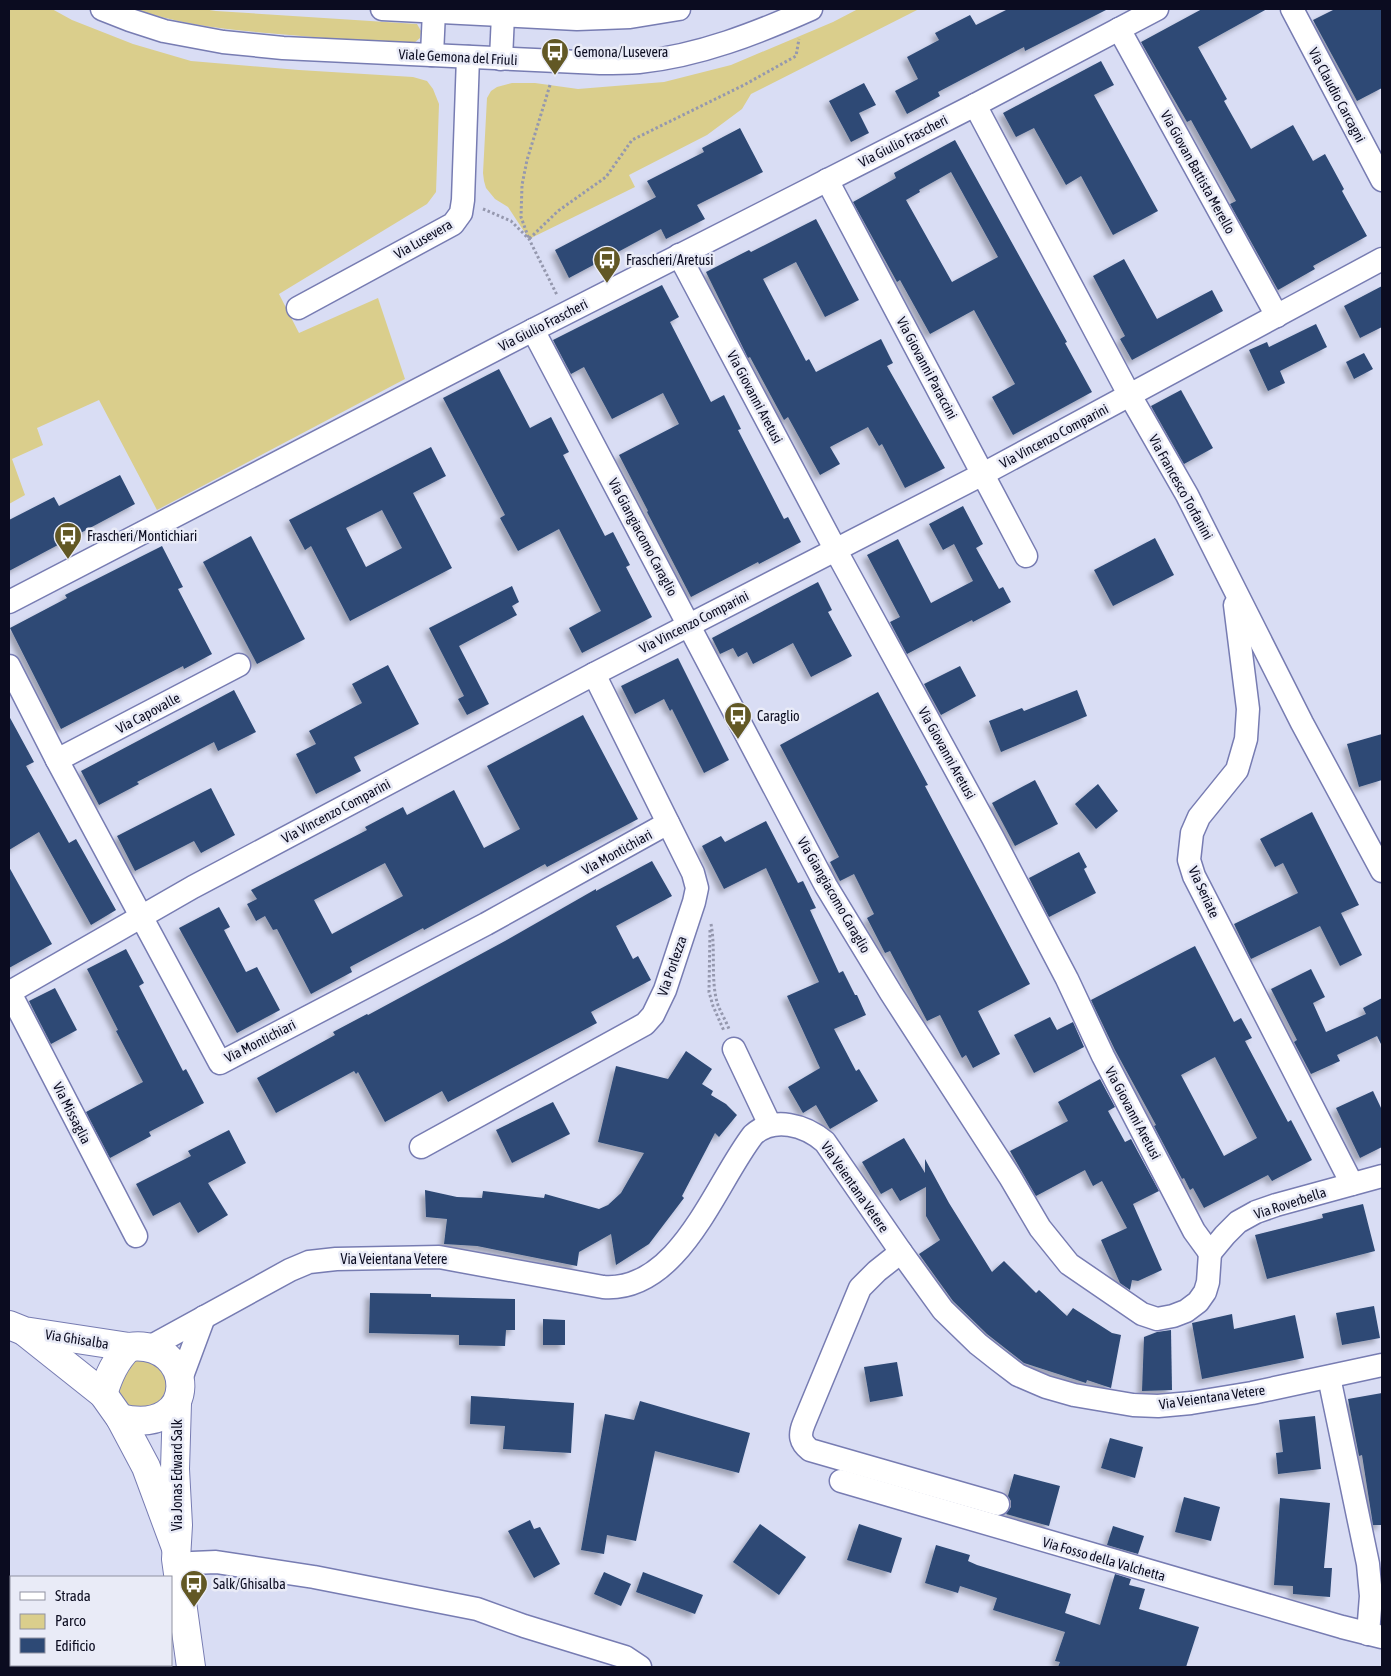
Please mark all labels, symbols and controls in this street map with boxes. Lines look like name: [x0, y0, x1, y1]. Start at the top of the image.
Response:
bus stop icon: Gemona/Lusevera: [540, 37, 570, 76]
place label: Gemona/Lusevera: [574, 44, 668, 60]
street label: Via Claudio Carcagni: [1305, 45, 1369, 145]
street label: Viale Gemona del Friuli: [398, 46, 518, 68]
street label: Via Giovan Battista Merello: [1157, 108, 1239, 236]
street label: Via Giulio Frascheri: [856, 112, 950, 170]
street label: Via Lusevera: [391, 216, 455, 262]
bus stop icon: Frascheri/Aretusi: [592, 245, 622, 284]
place label: Frascheri/Aretusi: [626, 252, 713, 268]
street label: Via Giulio Frascheri: [496, 296, 590, 354]
street label: Via Giovanni Paraccini: [893, 314, 961, 422]
street label: Via Giovanni Aretusi: [724, 348, 786, 446]
street label: Via Vincenzo Comparini: [997, 401, 1111, 471]
street label: Via Francesco Torfanini: [1146, 432, 1216, 542]
street label: Via Giangiacomo Caraglio: [605, 475, 681, 599]
bus stop icon: Frascheri/Montichiari: [53, 521, 83, 560]
place label: Frascheri/Montichiari: [87, 528, 197, 544]
street label: Via Vincenzo Comparini: [637, 588, 751, 656]
street label: Via Capovalle: [113, 689, 183, 737]
bus stop icon: Caraglio: [723, 701, 753, 740]
street label: Via Giovanni Aretusi: [915, 704, 979, 802]
place label: Caraglio: [757, 708, 800, 724]
street label: Via Vincenzo Comparini: [279, 776, 393, 846]
street label: Via Montichiari: [579, 826, 655, 878]
street label: Via Giangiacomo Caraglio: [794, 834, 874, 956]
street label: Via Seriate: [1185, 864, 1223, 920]
street label: Via Porlezza: [654, 934, 690, 998]
street label: Via Montichiari: [222, 1016, 298, 1066]
street label: Via Giovanni Aretusi: [1102, 1064, 1164, 1162]
street label: Via Missaglia: [50, 1080, 94, 1146]
street label: Via Veientana Vetere: [818, 1139, 892, 1235]
street label: Via Roverbella: [1252, 1184, 1328, 1222]
street label: Via Veientana Vetere: [341, 1251, 447, 1267]
street label: Via Ghisalba: [44, 1326, 110, 1352]
street label: Via Veientana Vetere: [1158, 1382, 1266, 1412]
street label: Via Jonas Edward Salk: [169, 1419, 185, 1531]
street label: Via Fosso della Valchetta: [1041, 1534, 1167, 1584]
bus stop icon: Salk/Ghisalba: [179, 1569, 209, 1608]
legend: [10, 1576, 172, 1666]
place label: Salk/Ghisalba: [213, 1576, 286, 1592]
text: Strada: [55, 1587, 91, 1604]
text: Parco: [55, 1612, 86, 1629]
text: Edificio: [55, 1637, 96, 1654]

